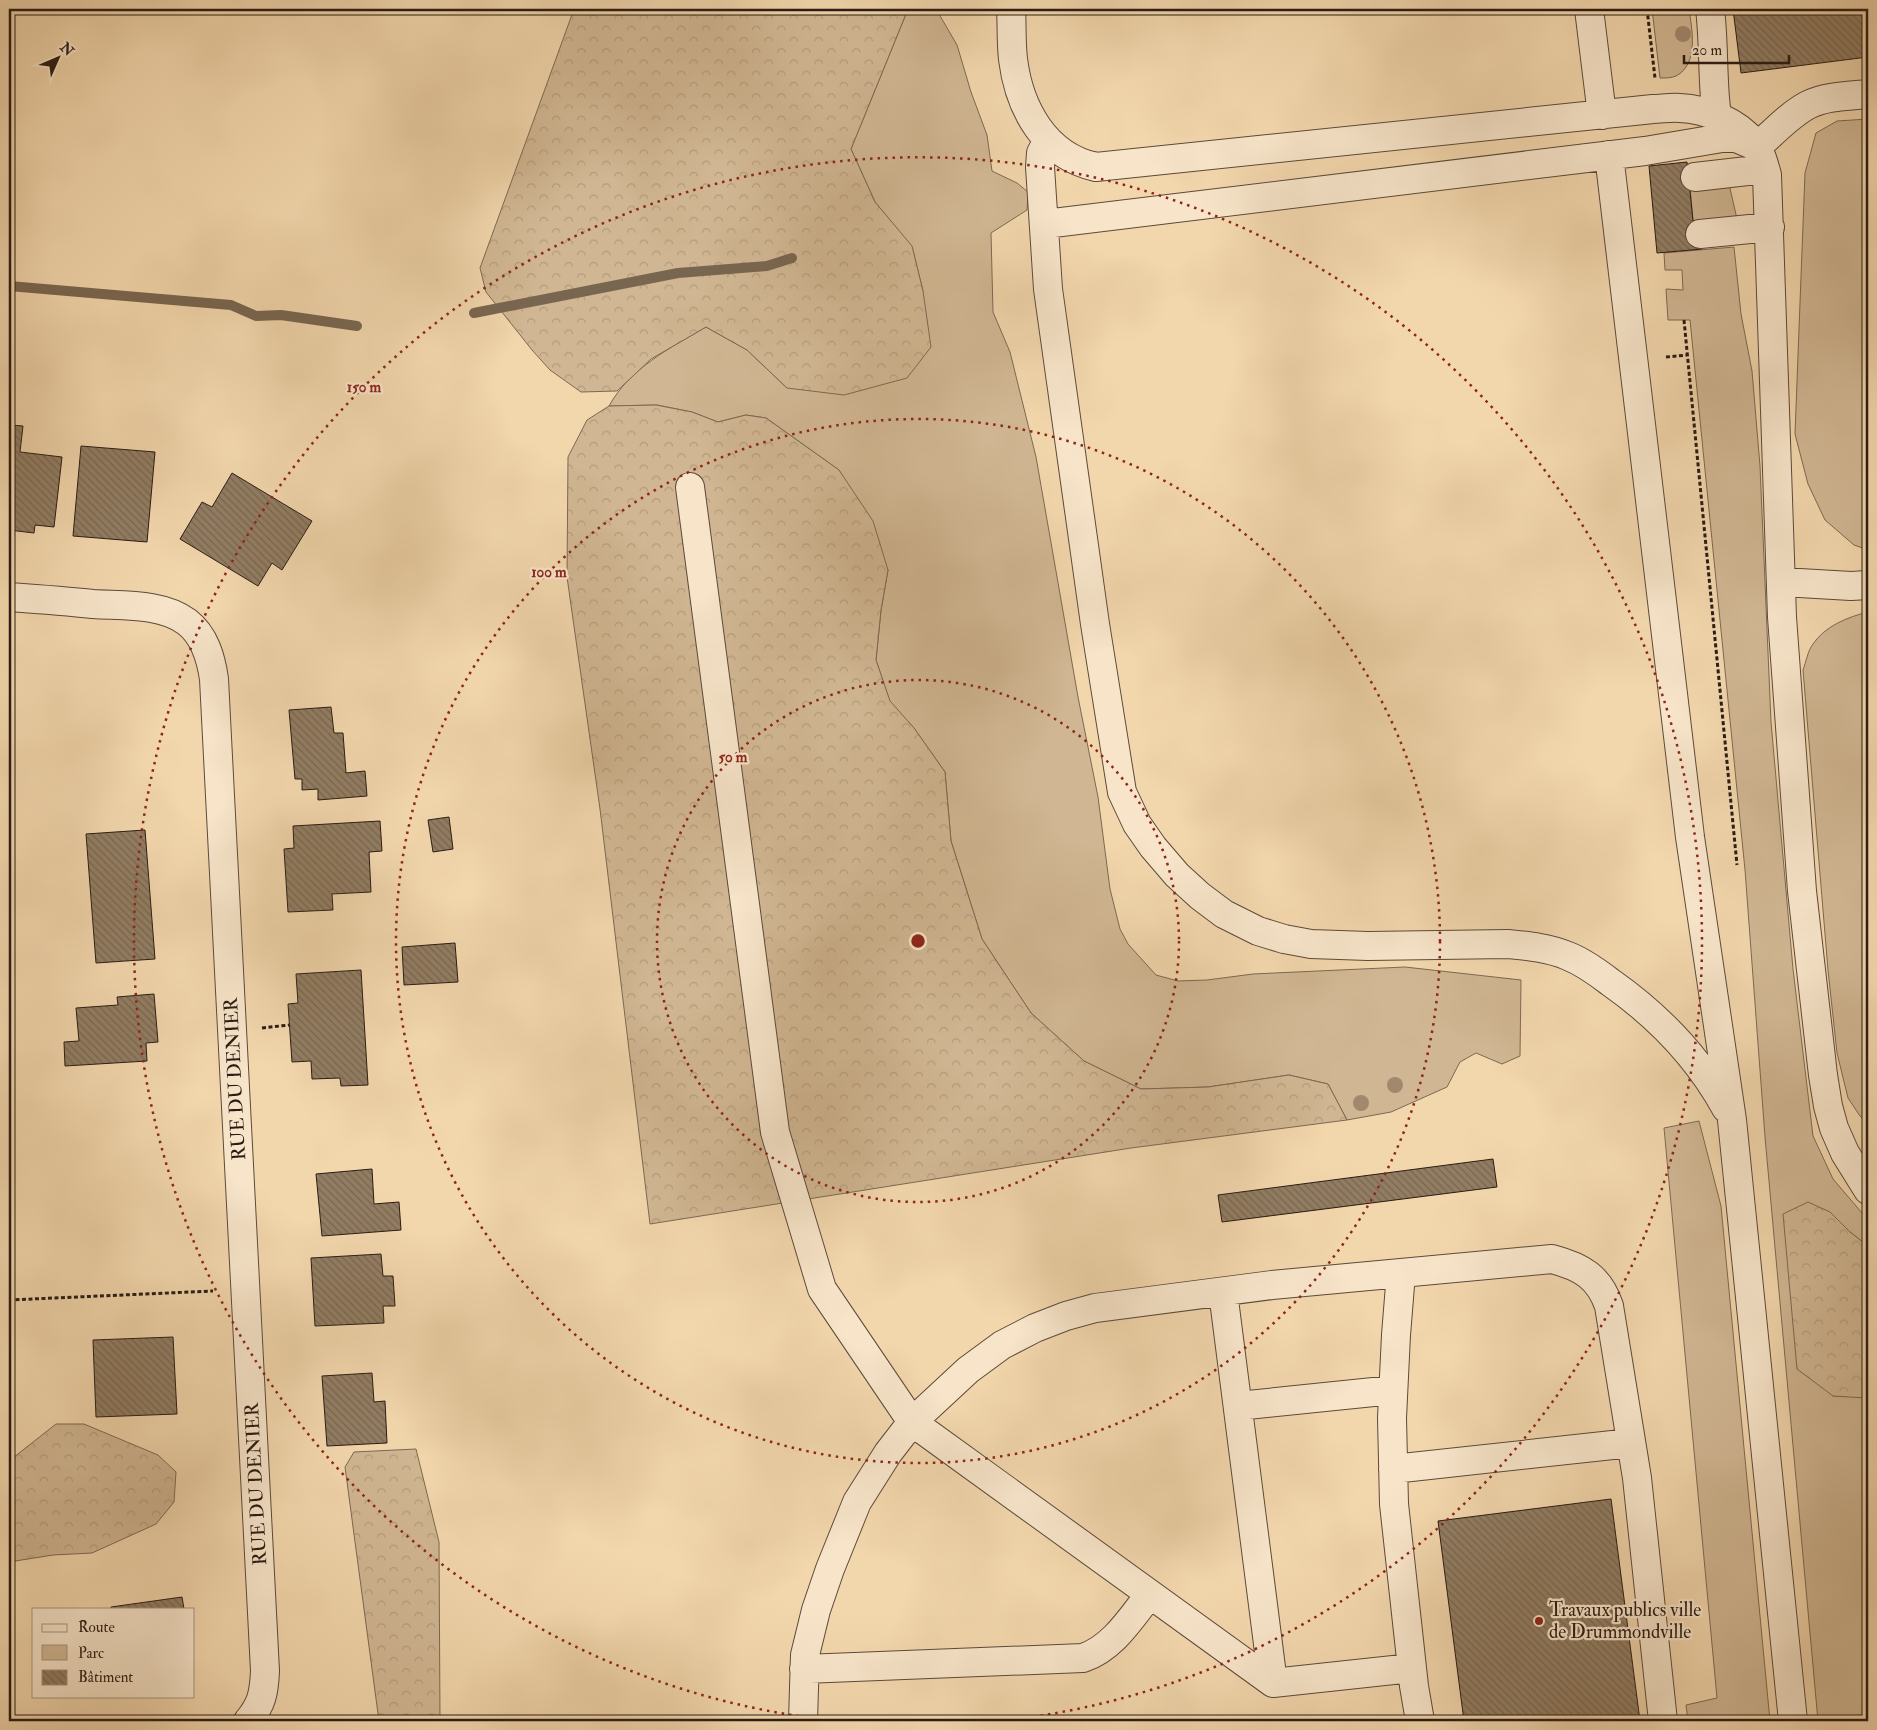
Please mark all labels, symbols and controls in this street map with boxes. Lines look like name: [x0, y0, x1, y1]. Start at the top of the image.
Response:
north arrow: [32, 32, 82, 82]
scale bar: [1684, 32, 1790, 64]
text: N: [56, 38, 78, 60]
text: 20 m: [1692, 41, 1722, 60]
text: 150 m: [347, 378, 381, 397]
text: 100 m: [531, 563, 567, 582]
text: 50 m: [719, 748, 748, 767]
centre of rings: [909, 932, 927, 950]
street label: RUE DU DENIER: [219, 997, 251, 1161]
street label: RUE DU DENIER: [240, 1402, 272, 1566]
place label: Travaux publics ville de Drummondville: [1549, 1598, 1701, 1644]
legend: [32, 1608, 195, 1698]
marker: Travaux publics ville de Drummondville: [1533, 1615, 1545, 1627]
text: Route: [78, 1618, 115, 1637]
text: Parc: [78, 1644, 104, 1663]
text: Bâtiment: [78, 1668, 133, 1687]

